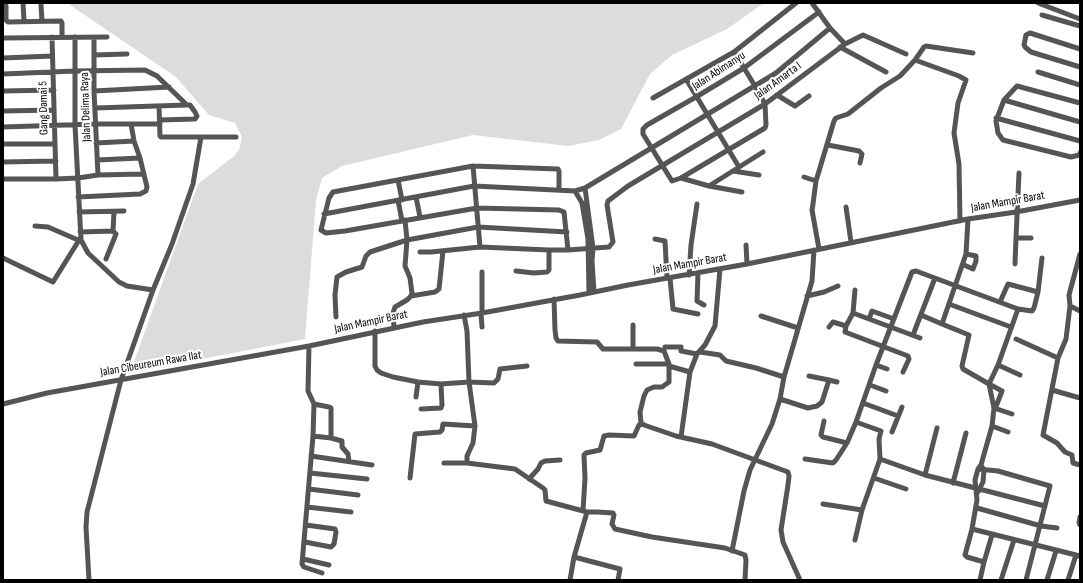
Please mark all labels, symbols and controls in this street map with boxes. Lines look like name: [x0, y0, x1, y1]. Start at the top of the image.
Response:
street label: Jalan Abimanyu: [690, 48, 748, 94]
street label: Jalan Amarta I: [752, 59, 804, 103]
street label: Jalan Delima Raya: [78, 72, 94, 142]
street label: Gang Damai 5: [36, 81, 52, 135]
street label: Jalan Mampir Barat: [970, 188, 1046, 216]
street label: Jalan Mampir Barat: [652, 250, 728, 278]
street label: Jalan Mampir Barat: [333, 307, 409, 337]
street label: Jalan Cibeureum Rawa Ilat: [99, 348, 203, 380]

